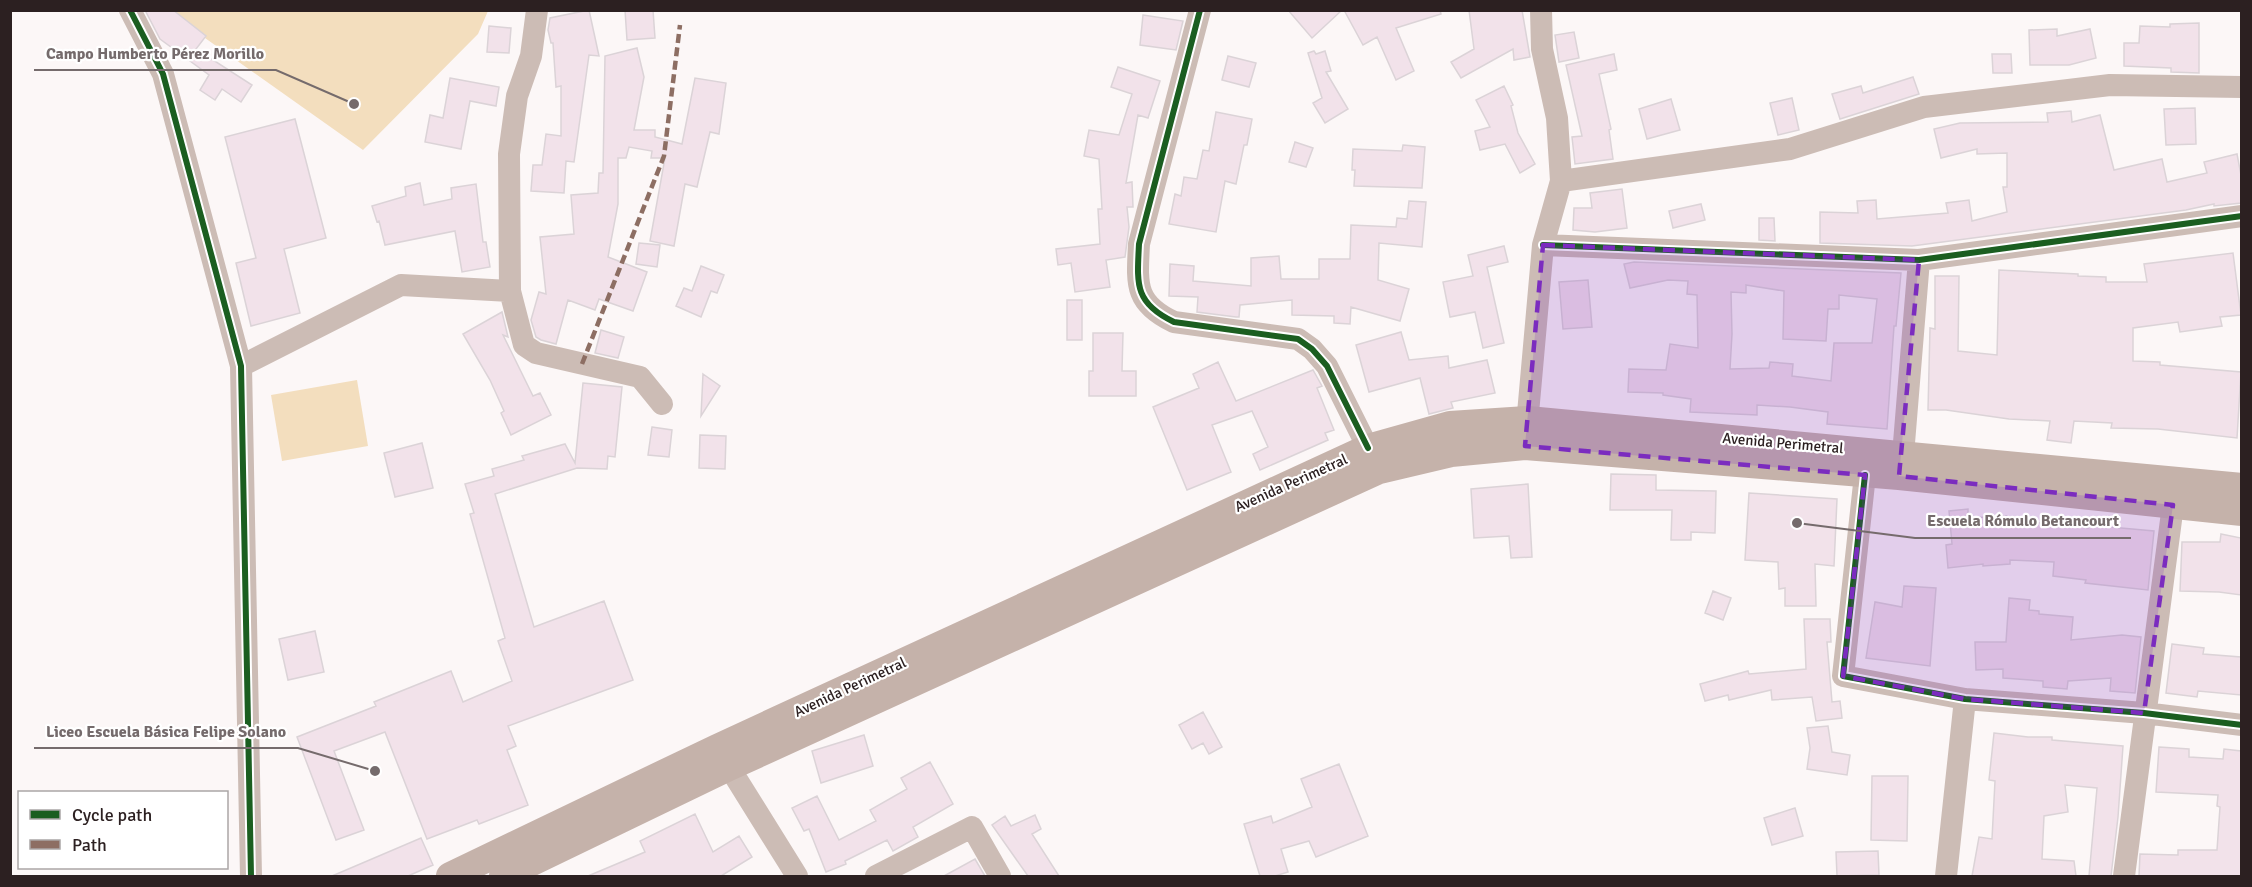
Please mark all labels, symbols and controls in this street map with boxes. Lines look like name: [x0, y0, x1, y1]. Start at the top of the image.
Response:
callout: Campo Humberto Pérez Morillo: [34, 36, 276, 70]
text: Campo Humberto Pérez Morillo: [46, 44, 264, 64]
street label: Avenida Perimetral: [1722, 429, 1844, 457]
street label: Avenida Perimetral: [1232, 450, 1350, 516]
callout: Escuela Rómulo Betancourt: [1915, 504, 2131, 538]
text: Escuela Rómulo Betancourt: [1927, 511, 2119, 531]
street label: Avenida Perimetral: [791, 653, 909, 721]
callout: Liceo Escuela Básica Felipe Solano: [34, 714, 298, 748]
text: Liceo Escuela Básica Felipe Solano: [46, 722, 286, 742]
legend: [18, 791, 228, 869]
text: Cycle path: [72, 804, 152, 826]
text: Path: [72, 834, 107, 856]

